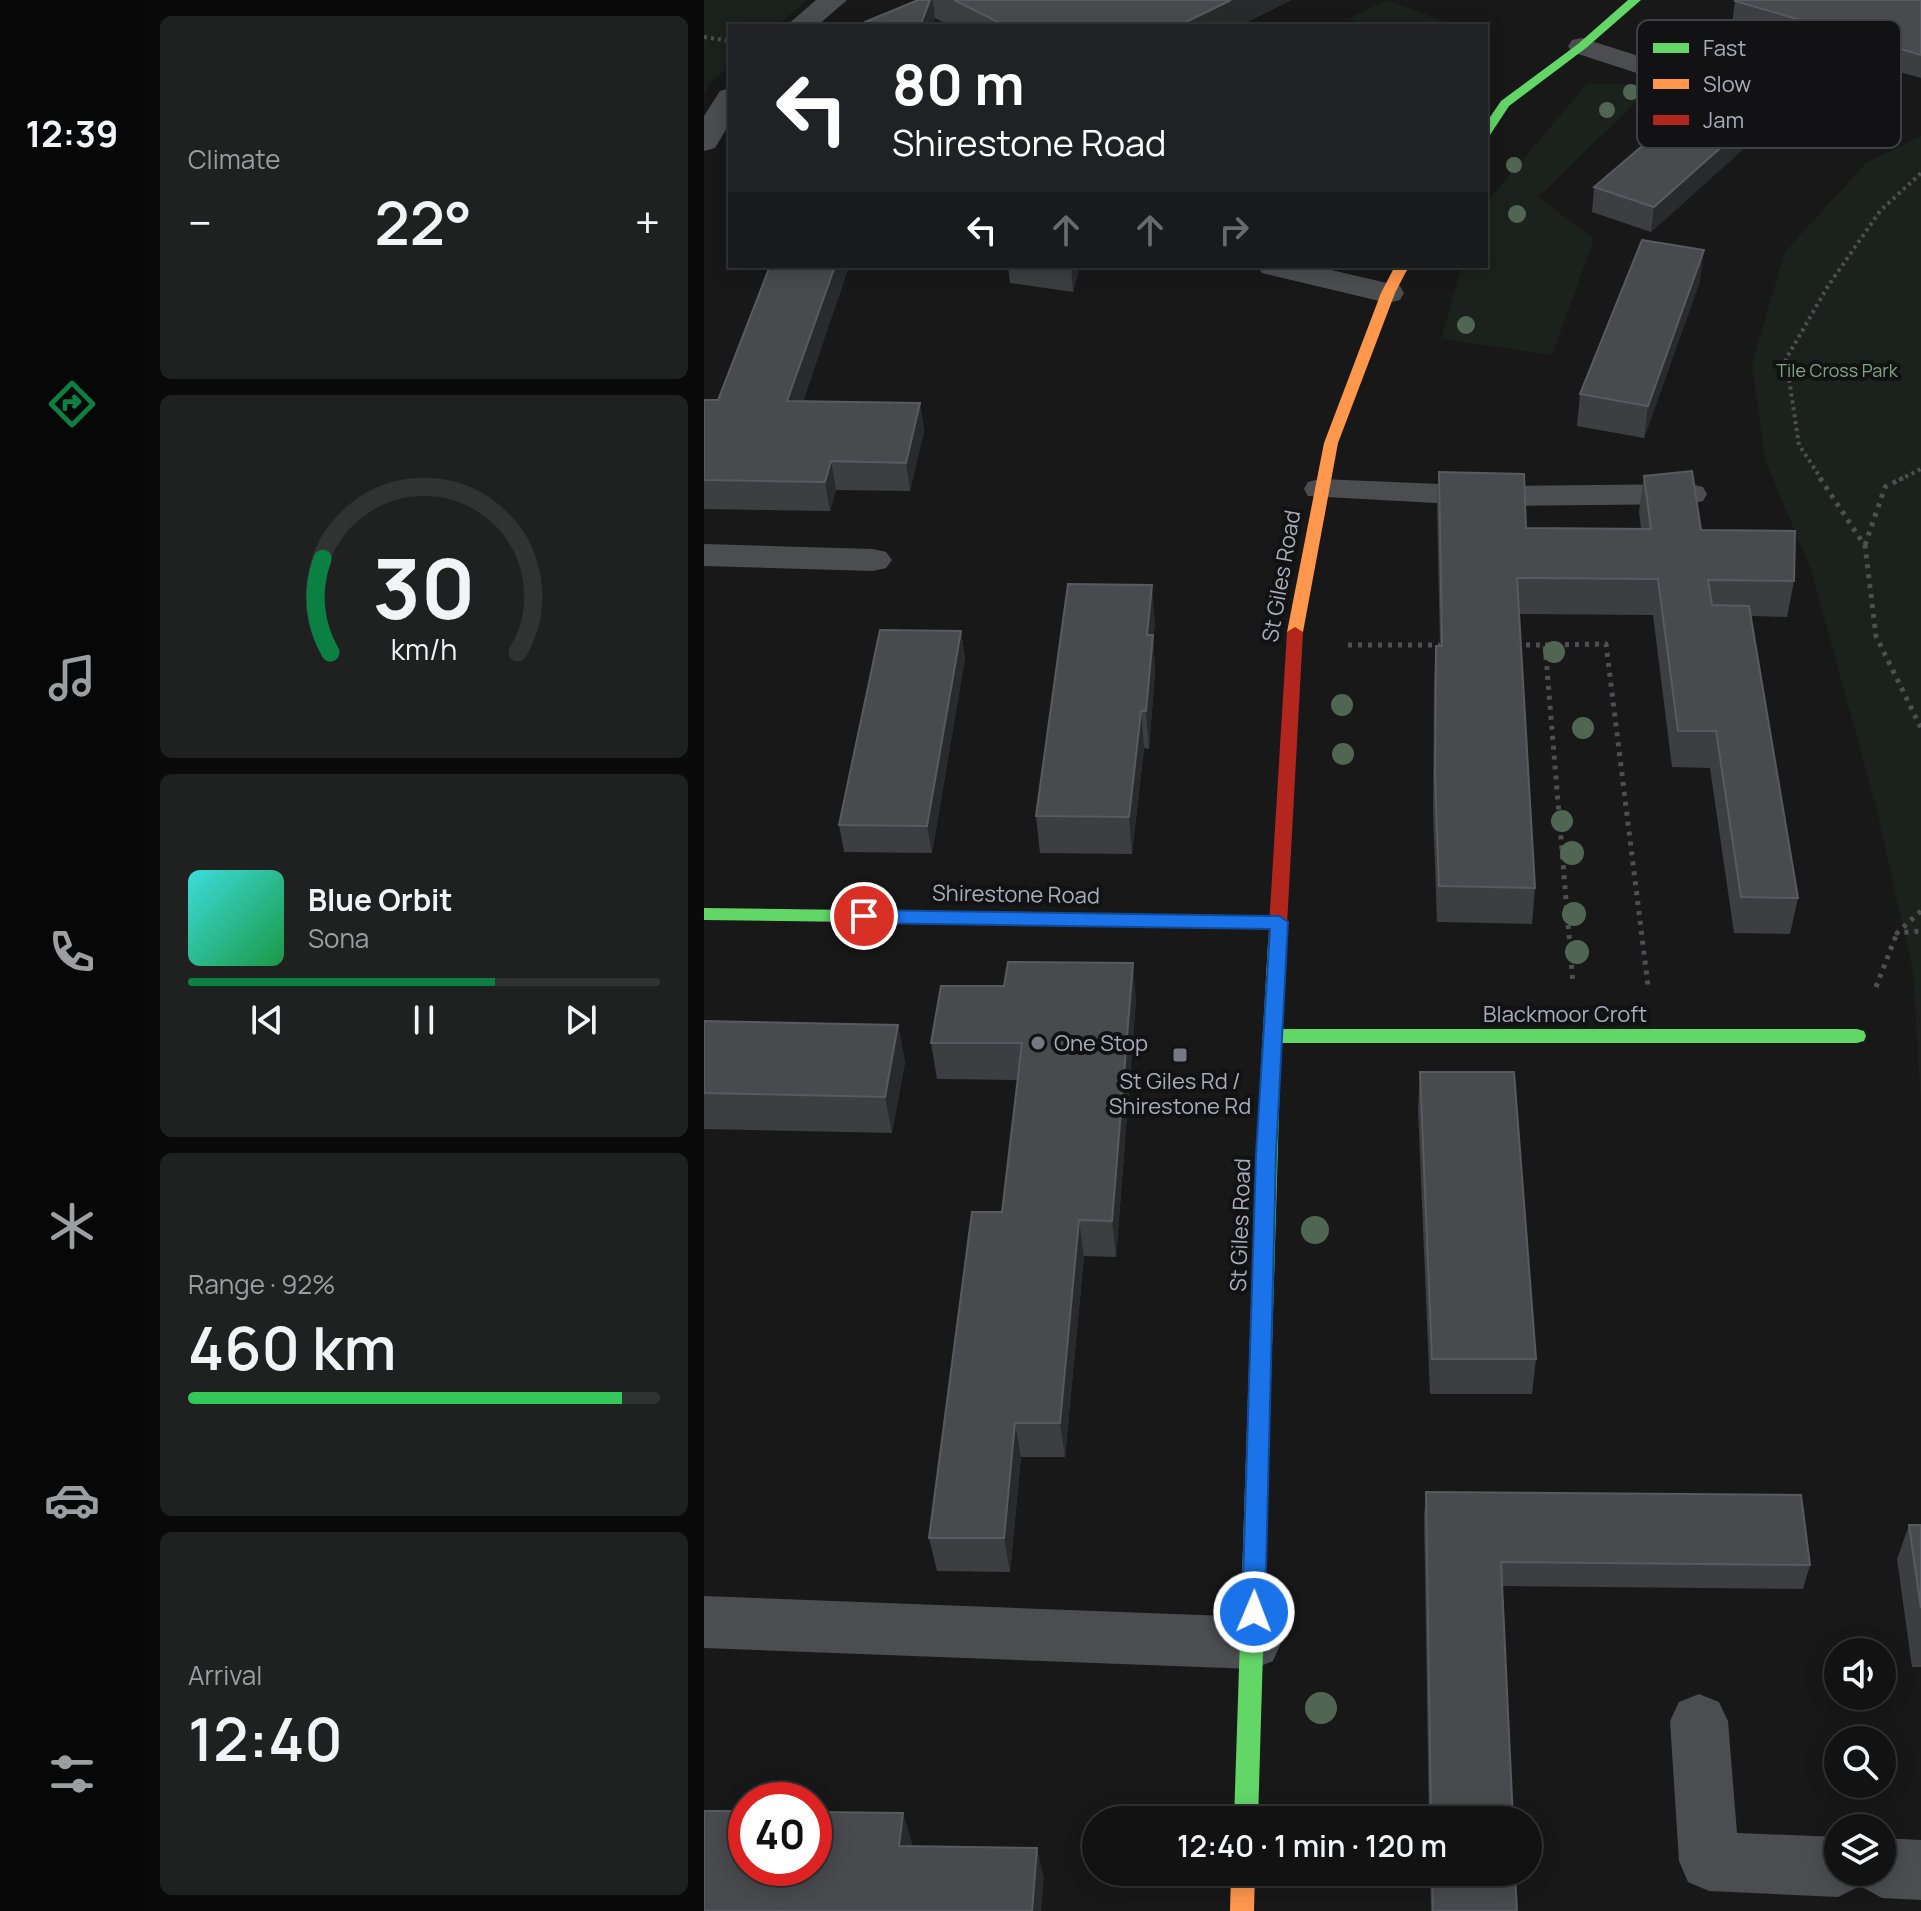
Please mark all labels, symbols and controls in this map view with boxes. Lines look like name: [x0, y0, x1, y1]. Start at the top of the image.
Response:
legend: [1637, 20, 1901, 148]
text: Fast: [1703, 33, 1746, 63]
text: 80 m: [892, 45, 1025, 122]
icon: left: [760, 56, 864, 160]
text: Slow: [1703, 69, 1751, 99]
text: Jam: [1703, 105, 1744, 135]
text: 12:39: [26, 109, 118, 158]
text: Shirestone Road: [892, 118, 1166, 167]
text: Climate: [188, 141, 280, 177]
text: 22°: [374, 181, 472, 263]
text: −: [188, 192, 212, 252]
text: +: [635, 192, 660, 252]
icon: left: [960, 208, 1004, 252]
icon: ahead: [1044, 208, 1088, 252]
icon: ahead: [1128, 208, 1172, 252]
icon: right: [1212, 208, 1256, 252]
park label: Tile Cross Park: [1776, 358, 1899, 382]
icon: directions: [44, 376, 100, 432]
street label: St Giles Road: [1255, 508, 1307, 644]
text: 30: [372, 529, 476, 643]
text: km/h: [391, 630, 457, 669]
icon: music: [44, 650, 100, 706]
street label: Shirestone Road: [932, 878, 1100, 910]
text: Blue Orbit: [308, 879, 453, 920]
pin: [830, 882, 898, 950]
icon: arrive: [842, 894, 886, 938]
text: Sona: [308, 920, 369, 956]
icon: phone: [44, 924, 100, 980]
icon: previous: [245, 998, 289, 1042]
icon: pause: [402, 998, 446, 1042]
icon: next: [559, 998, 603, 1042]
street label: Blackmoor Croft: [1483, 999, 1647, 1029]
place label: One Stop: [1054, 1028, 1148, 1058]
marker: One Stop: [1029, 1034, 1047, 1052]
marker: St Giles Rd / Shirestone Rd: [1171, 1046, 1189, 1064]
place label: St Giles Rd / Shirestone Rd: [1109, 1066, 1251, 1121]
street label: St Giles Road: [1223, 1158, 1257, 1292]
icon: climate: [44, 1198, 100, 1254]
text: Range · 92%: [188, 1266, 336, 1302]
text: 460 km: [188, 1306, 396, 1388]
icon: car: [44, 1472, 100, 1528]
position arrow: [1212, 1570, 1296, 1654]
map controls: [1824, 1638, 1896, 1886]
button: sound: [1824, 1638, 1896, 1710]
text: Arrival: [188, 1657, 262, 1693]
text: 12:40: [188, 1697, 343, 1779]
button: search: [1824, 1726, 1896, 1798]
icon: filters: [44, 1746, 100, 1802]
speed limit sign: 40: [728, 1782, 832, 1886]
button: layers: [1824, 1814, 1896, 1886]
text: 12:40 · 1 min · 120 m: [1177, 1825, 1447, 1866]

